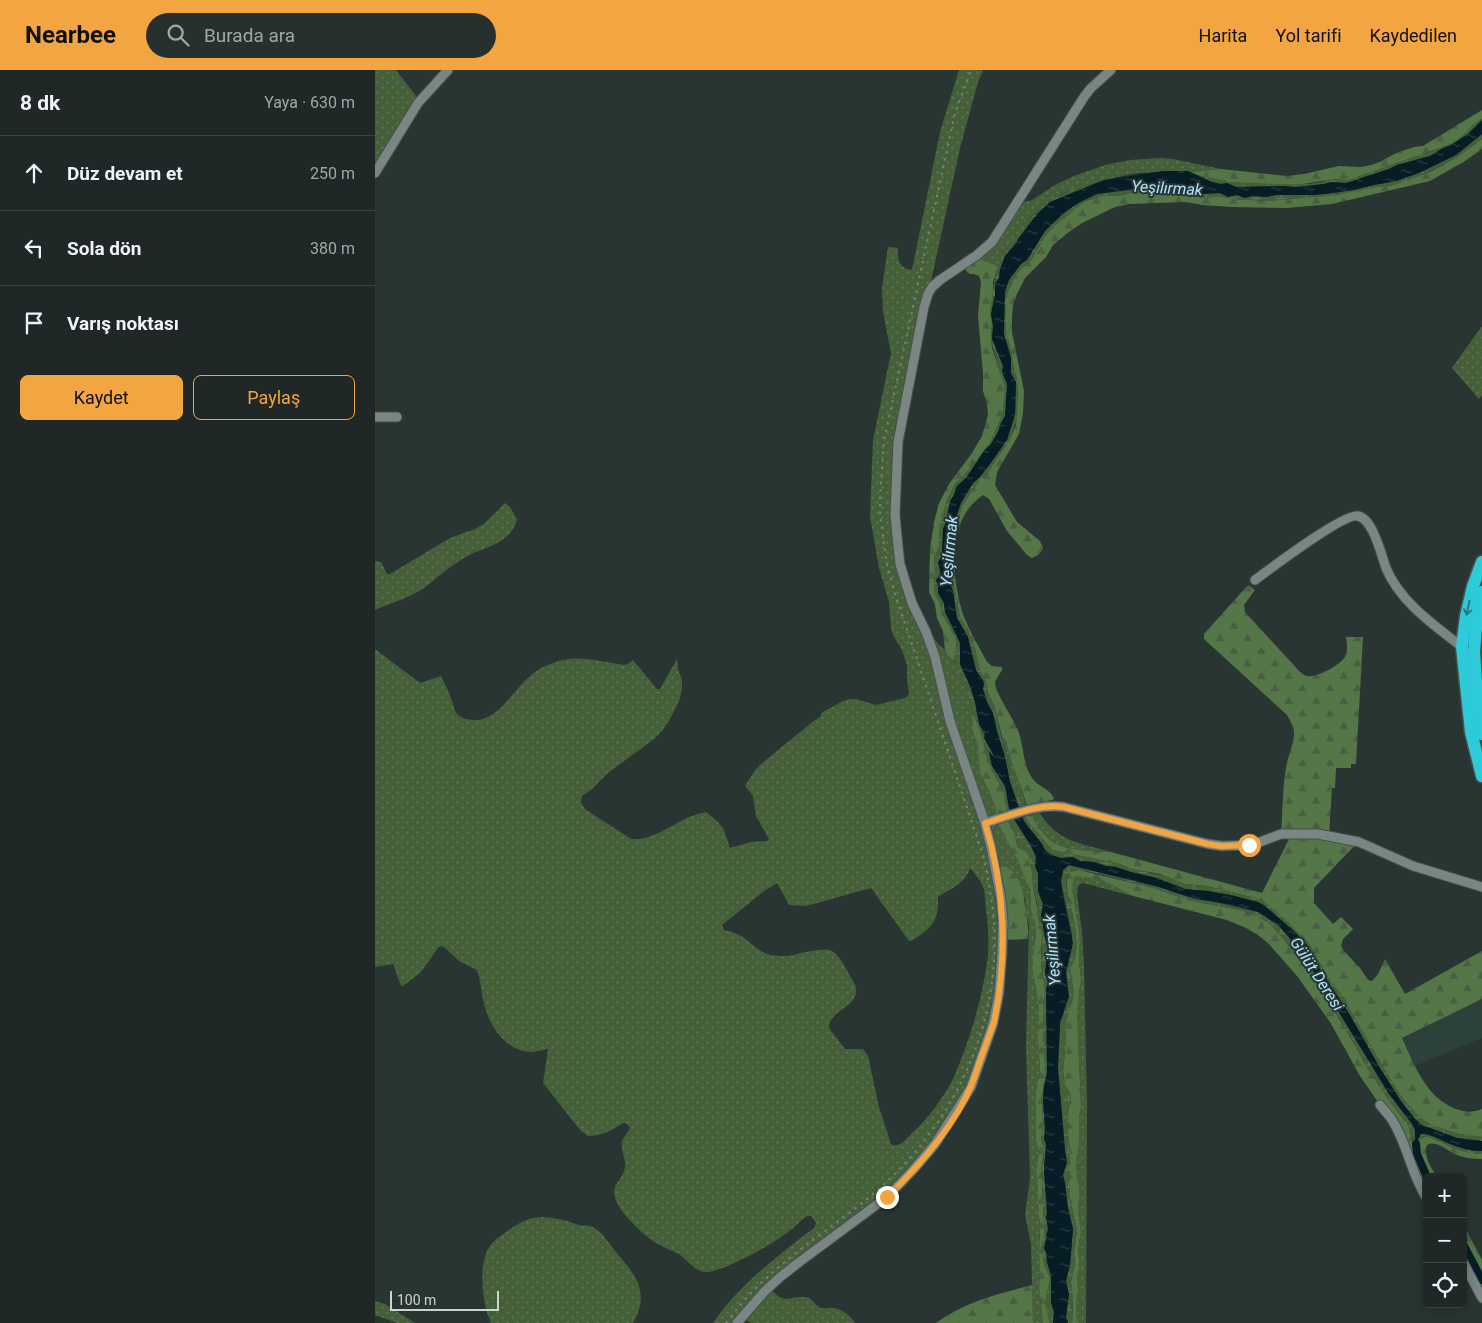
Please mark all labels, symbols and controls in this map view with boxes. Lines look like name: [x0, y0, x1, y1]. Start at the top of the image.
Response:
search box: [146, 13, 496, 58]
text: Nearbee: [25, 21, 116, 49]
icon: search: [164, 21, 192, 49]
text: Burada ara: [204, 24, 295, 47]
text: Harita: [1199, 25, 1247, 46]
text: Yol tarifi: [1275, 25, 1342, 46]
text: Kaydedilen: [1370, 25, 1457, 46]
text: 8 dk: [20, 91, 60, 115]
text: Yaya · 630 m: [264, 93, 355, 112]
icon: ahead: [20, 159, 48, 187]
text: Düz devam et: [67, 162, 183, 185]
text: 250 m: [310, 164, 355, 183]
water label: Yeşilırmak: [1131, 177, 1204, 199]
icon: left: [20, 234, 48, 262]
text: Sola dön: [67, 237, 141, 260]
text: 380 m: [310, 239, 355, 258]
icon: arrive: [20, 309, 48, 337]
text: Varış noktası: [67, 312, 179, 335]
button: Kaydet: [20, 375, 183, 420]
button: Paylaş: [193, 375, 355, 420]
water label: Yeşilırmak: [936, 513, 962, 588]
one-way arrow: [1463, 600, 1472, 616]
route start: [1238, 834, 1261, 857]
water label: Yeşilırmak: [1039, 912, 1065, 987]
water label: Gülüt Deresi: [1286, 934, 1348, 1015]
map controls: [1422, 1173, 1467, 1308]
button: +: [1422, 1173, 1467, 1218]
route end: [876, 1186, 899, 1209]
button: −: [1422, 1218, 1467, 1263]
button: locate: [1422, 1263, 1467, 1308]
scale bar: [390, 1288, 499, 1311]
text: 100 m: [397, 1292, 436, 1308]

